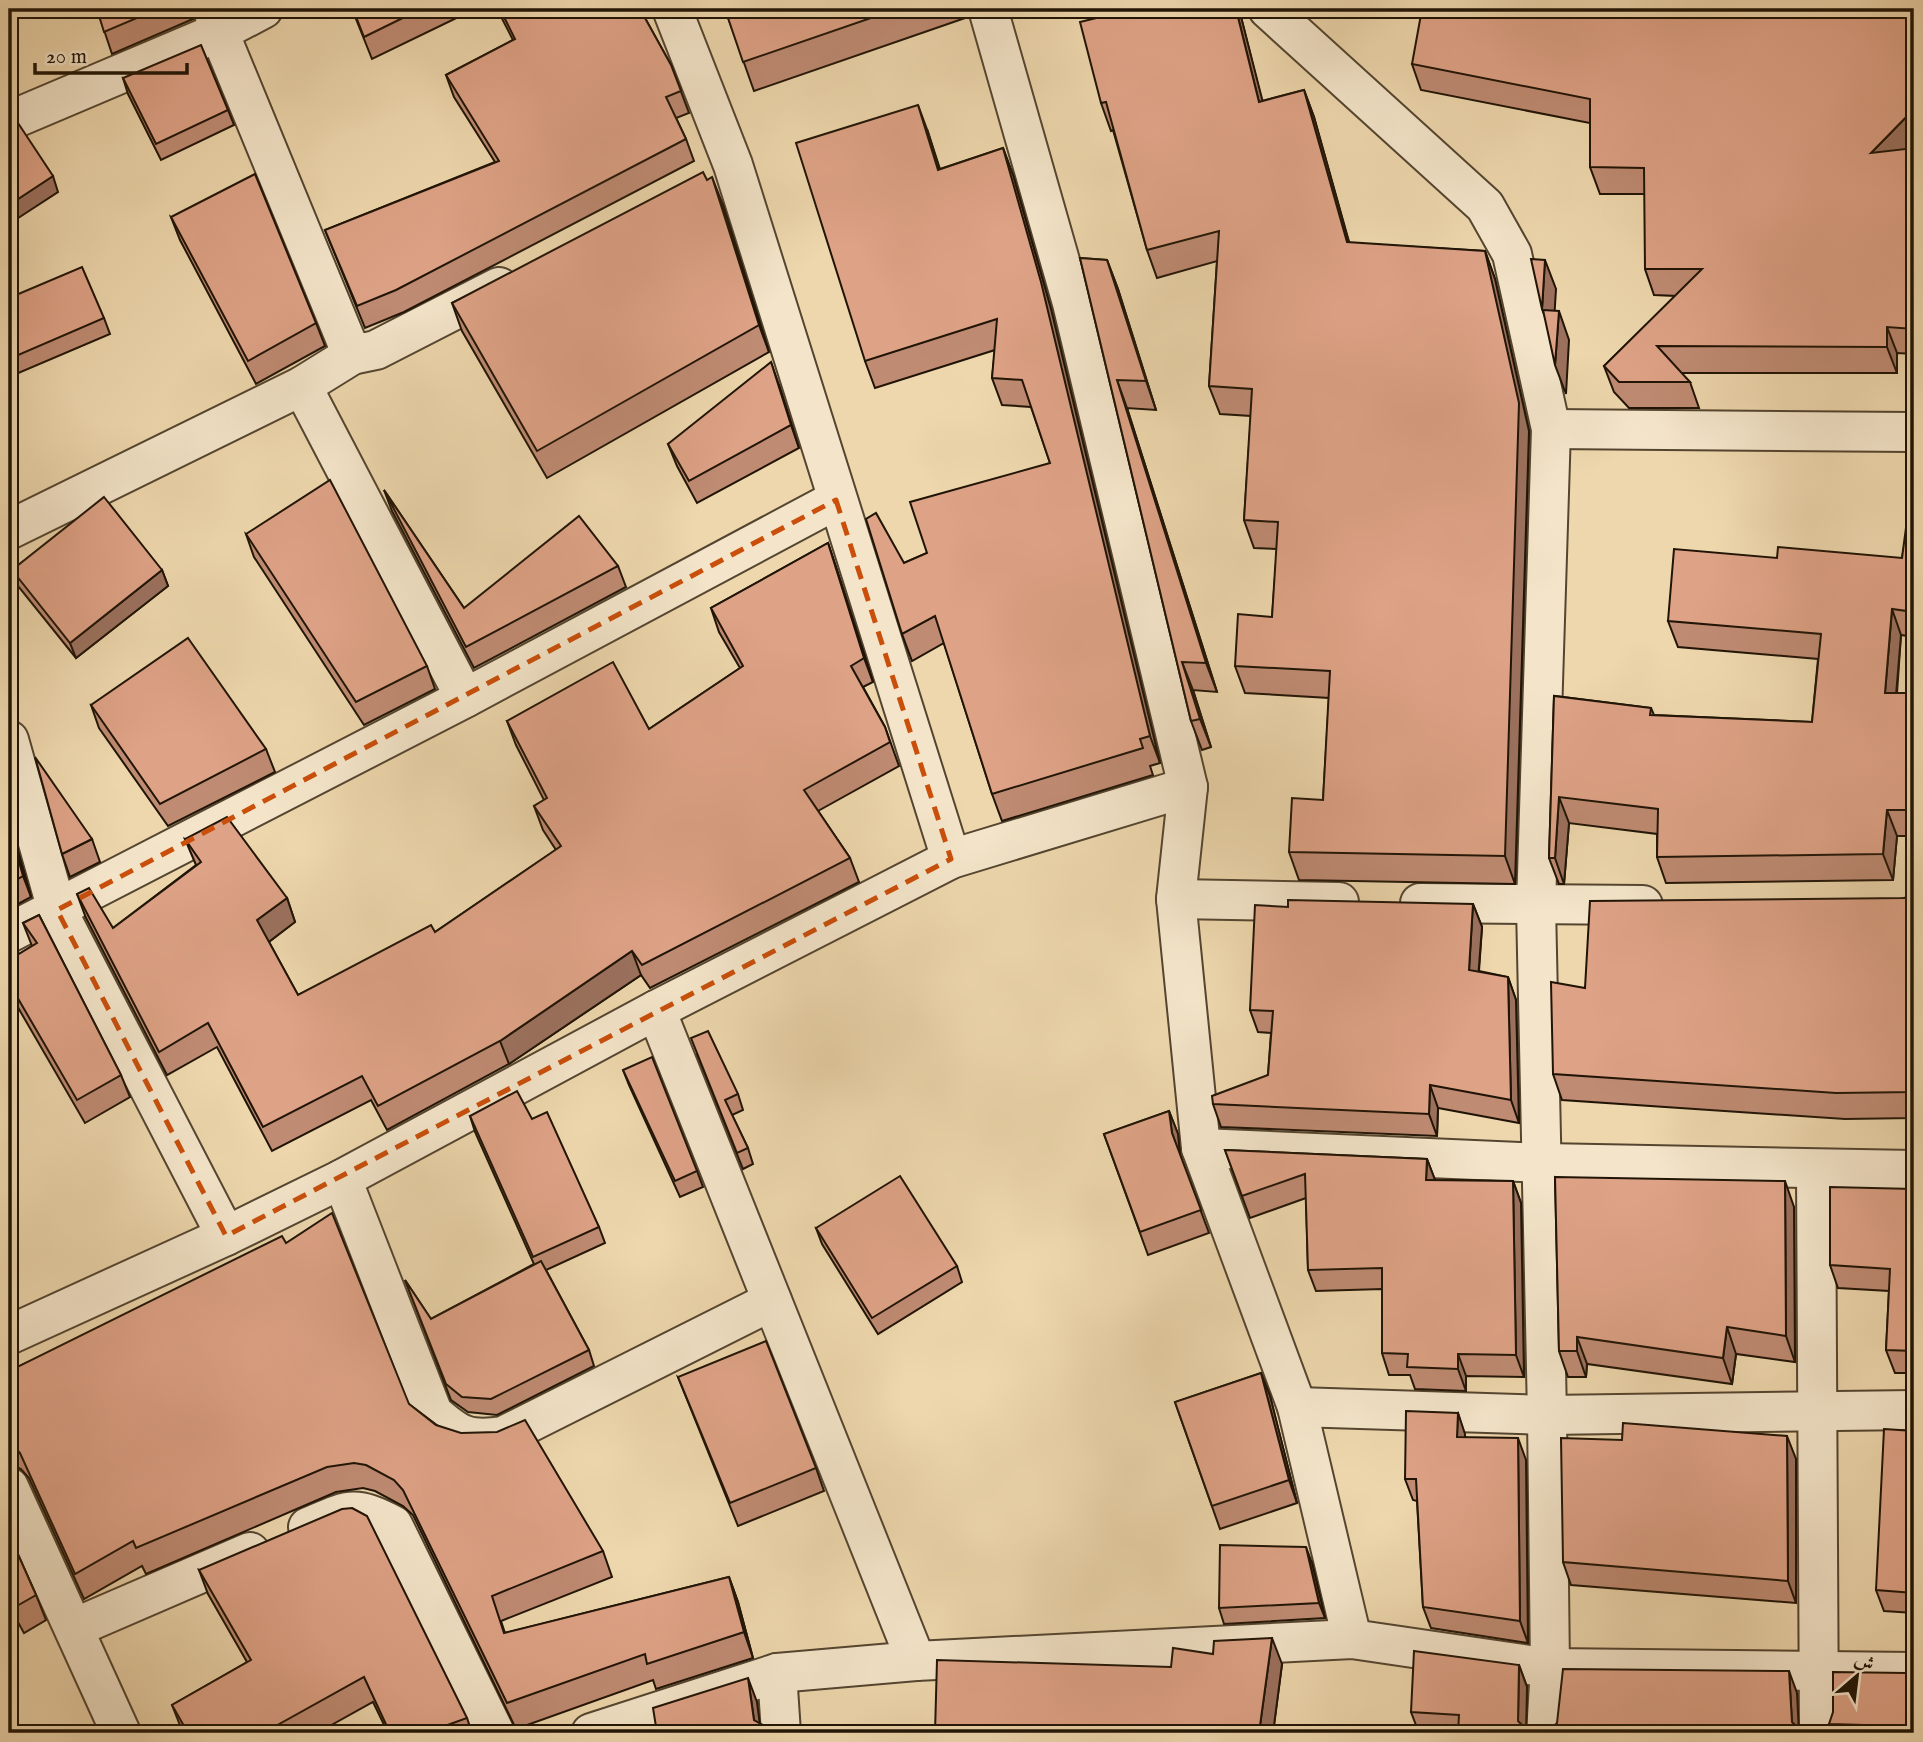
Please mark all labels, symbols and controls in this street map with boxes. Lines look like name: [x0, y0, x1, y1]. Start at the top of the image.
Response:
scale bar: [35, 32, 187, 76]
text: 20 m: [46, 44, 87, 71]
north arrow: [1822, 1640, 1892, 1710]
text: ش: [1850, 1648, 1878, 1678]

